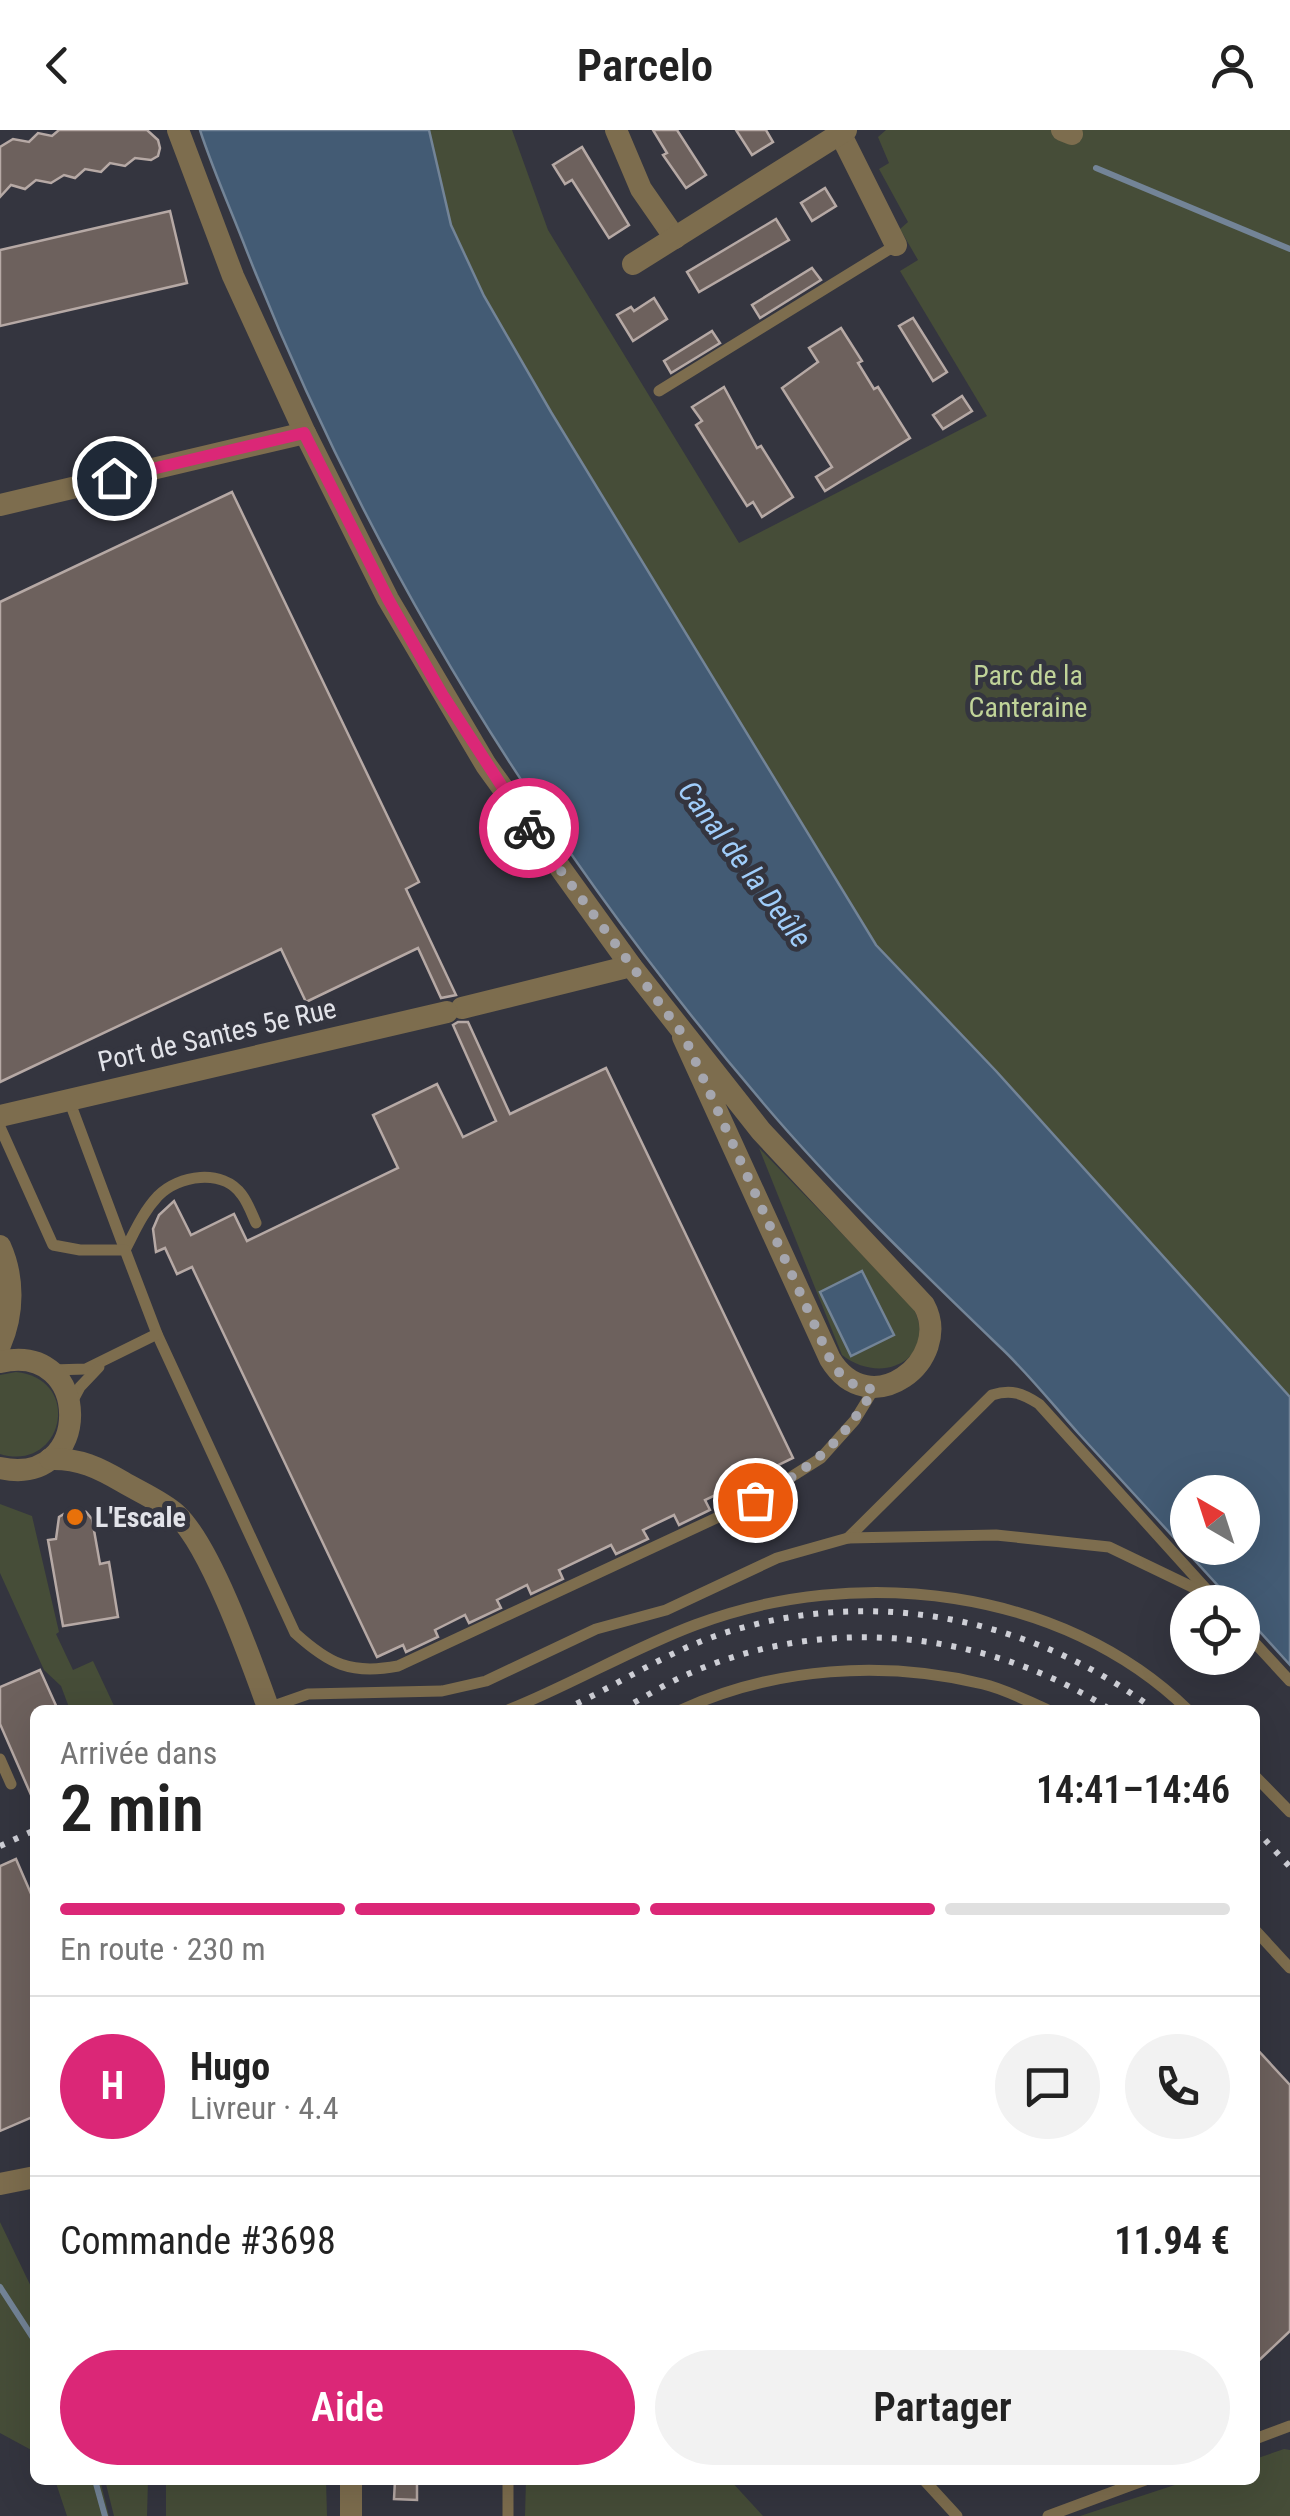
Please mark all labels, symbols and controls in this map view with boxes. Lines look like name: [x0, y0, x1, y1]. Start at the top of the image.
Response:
icon: back: [30, 38, 85, 93]
icon: person: [1205, 38, 1260, 93]
text: Parcelo: [577, 39, 713, 92]
pin: [72, 436, 157, 521]
icon: home: [87, 451, 142, 506]
park label: Parc de la Canteraine: [969, 659, 1087, 724]
water label: Canal de la Deûle: [671, 774, 819, 954]
courier: [479, 778, 579, 878]
icon: bike: [502, 801, 557, 856]
street label: Port de Santes 5e Rue: [95, 992, 339, 1078]
pin: [713, 1458, 798, 1543]
icon: bag: [728, 1473, 783, 1528]
north arrow: [1170, 1475, 1260, 1565]
map controls: [1170, 1475, 1260, 1675]
place label: L'Escale: [95, 1501, 186, 1534]
marker: L'Escale: [64, 1506, 86, 1528]
button: locate: [1170, 1585, 1260, 1675]
text: Arrivée dans: [60, 1734, 217, 1772]
text: 14:41–14:46: [1036, 1768, 1230, 1812]
text: 2 min: [60, 1771, 204, 1847]
text: En route · 230 m: [60, 1930, 266, 1968]
button: chat: [995, 2034, 1100, 2139]
button: phone: [1125, 2034, 1230, 2139]
text: Hugo: [190, 2045, 270, 2089]
text: H: [101, 2064, 124, 2108]
text: Livreur · 4.4: [190, 2089, 338, 2127]
text: Commande #3698: [60, 2219, 336, 2263]
text: 11.94 €: [1114, 2219, 1230, 2263]
button: Aide: [60, 2350, 635, 2465]
button: Partager: [655, 2350, 1230, 2465]

